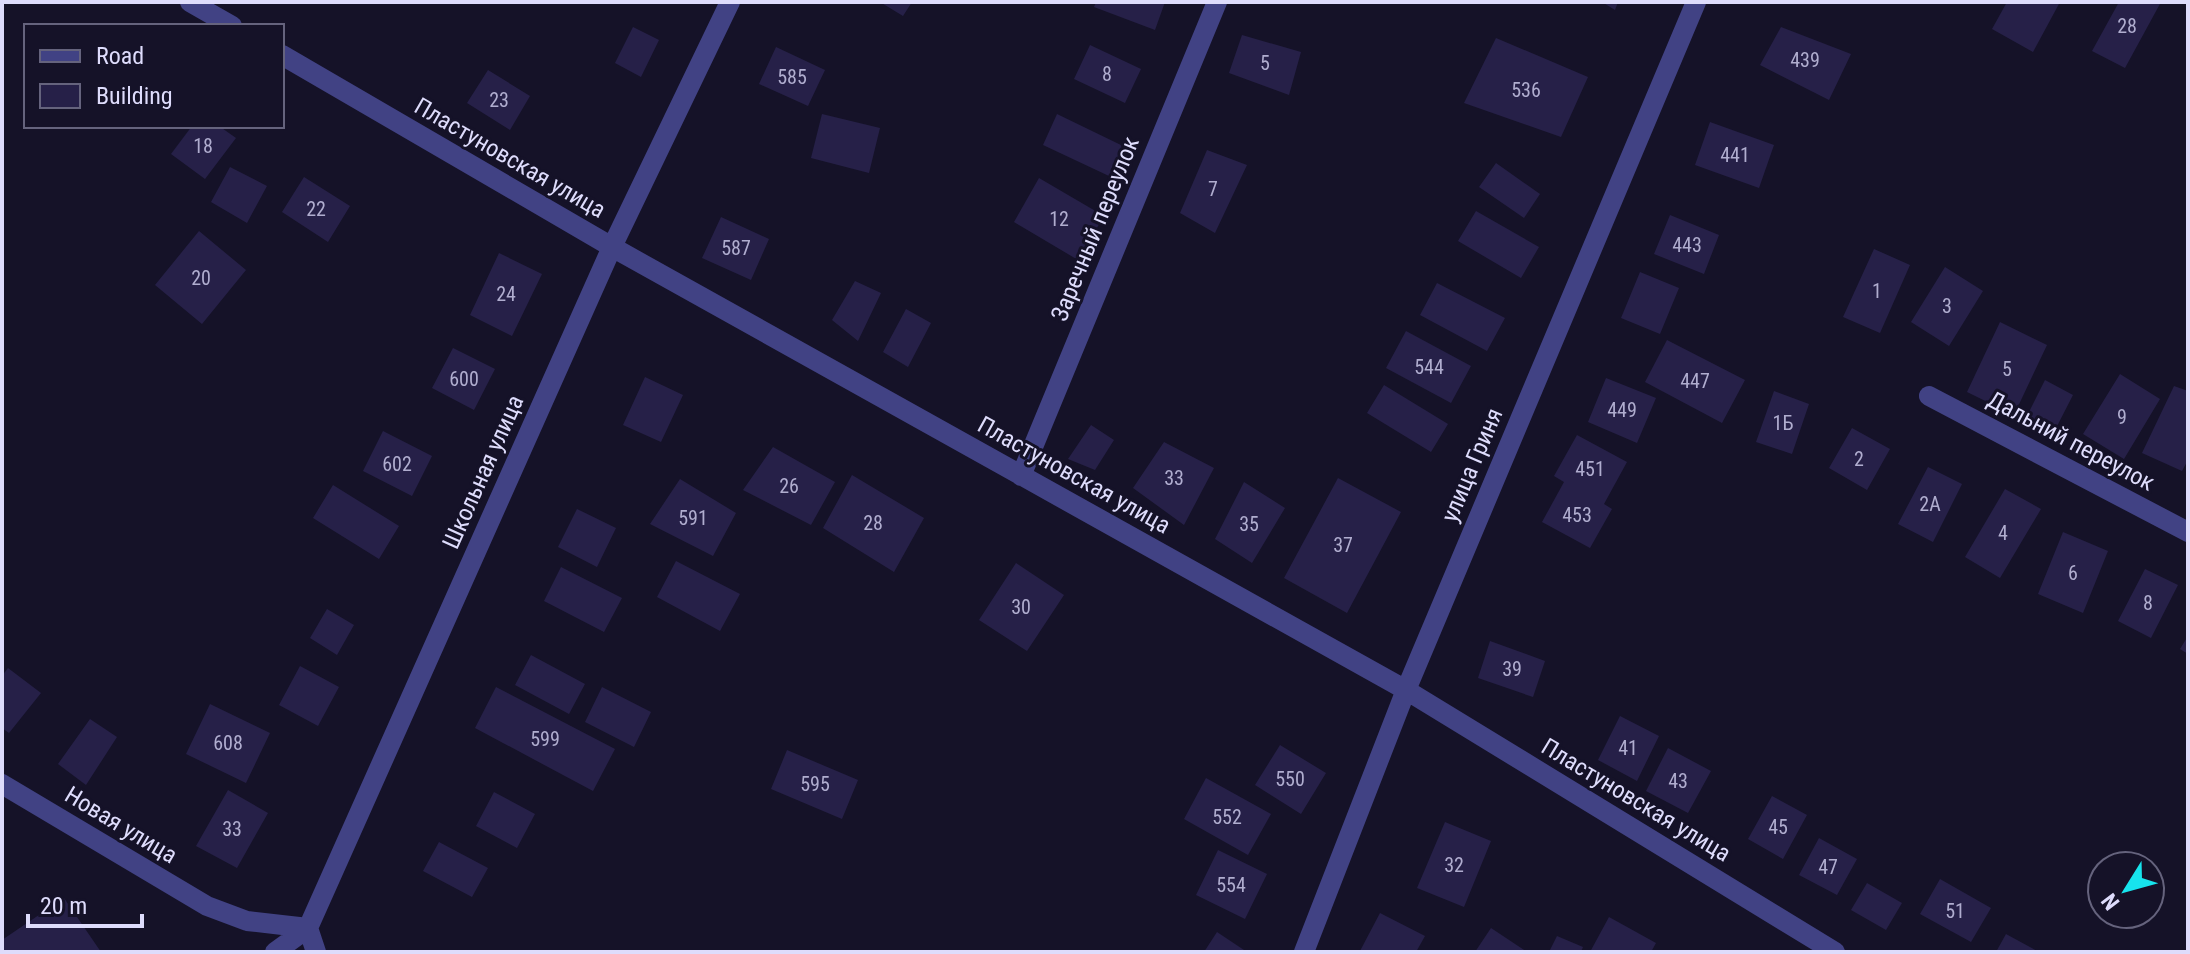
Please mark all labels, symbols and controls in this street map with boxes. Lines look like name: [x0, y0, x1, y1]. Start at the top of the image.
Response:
house number: 28: [2117, 14, 2137, 38]
legend: [24, 24, 284, 128]
text: Road: [96, 42, 144, 70]
house number: 439: [1790, 48, 1820, 72]
house number: 5: [1260, 51, 1270, 75]
house number: 8: [1102, 62, 1112, 86]
house number: 585: [777, 65, 807, 89]
house number: 536: [1511, 78, 1541, 102]
text: Building: [96, 82, 173, 110]
house number: 23: [489, 88, 509, 112]
street label: Пластуновская улица: [410, 92, 610, 224]
street label: Заречный переулок: [1045, 132, 1145, 325]
house number: 18: [193, 134, 213, 158]
house number: 441: [1720, 143, 1750, 167]
house number: 7: [1208, 177, 1218, 201]
house number: 22: [306, 197, 326, 221]
house number: 12: [1049, 207, 1069, 231]
house number: 443: [1672, 233, 1702, 257]
house number: 587: [721, 236, 751, 260]
house number: 20: [191, 266, 211, 290]
house number: 1: [1872, 279, 1882, 303]
house number: 24: [496, 282, 516, 306]
house number: 3: [1942, 294, 1952, 318]
house number: 544: [1414, 355, 1444, 379]
house number: 5: [2002, 357, 2012, 381]
house number: 600: [449, 367, 479, 391]
house number: 447: [1680, 369, 1710, 393]
street label: Дальний переулок: [1983, 385, 2160, 497]
street label: Школьная улица: [437, 391, 529, 553]
house number: 449: [1607, 398, 1637, 422]
street label: улица Гриня: [1436, 404, 1508, 526]
house number: 9: [2117, 405, 2127, 429]
street label: Пластуновская улица: [973, 410, 1175, 540]
house number: 1Б: [1773, 411, 1793, 435]
house number: 2: [1854, 447, 1864, 471]
house number: 602: [382, 452, 412, 476]
house number: 451: [1575, 457, 1605, 481]
house number: 33: [1164, 466, 1184, 490]
house number: 26: [779, 474, 799, 498]
house number: 2А: [1919, 492, 1941, 516]
house number: 453: [1562, 503, 1592, 527]
house number: 591: [678, 506, 708, 530]
house number: 28: [863, 511, 883, 535]
house number: 35: [1239, 512, 1259, 536]
house number: 4: [1998, 521, 2008, 545]
house number: 37: [1333, 533, 1353, 557]
house number: 6: [2068, 561, 2078, 585]
house number: 8: [2143, 591, 2153, 615]
house number: 30: [1011, 595, 1031, 619]
house number: 39: [1502, 657, 1522, 681]
house number: 599: [530, 727, 560, 751]
house number: 608: [213, 731, 243, 755]
street label: Пластуновская улица: [1536, 732, 1736, 868]
house number: 41: [1618, 736, 1638, 760]
house number: 550: [1275, 767, 1305, 791]
house number: 43: [1668, 769, 1688, 793]
house number: 595: [800, 772, 830, 796]
street label: Новая улица: [60, 781, 182, 869]
house number: 552: [1212, 805, 1242, 829]
house number: 45: [1768, 815, 1788, 839]
house number: 33: [222, 817, 242, 841]
north arrow: [2086, 850, 2166, 930]
house number: 32: [1444, 853, 1464, 877]
house number: 47: [1818, 855, 1838, 879]
house number: 554: [1216, 873, 1246, 897]
scale bar: [28, 878, 142, 928]
text: N: [2096, 889, 2124, 915]
text: 20 m: [40, 892, 87, 920]
house number: 51: [1945, 899, 1965, 923]

